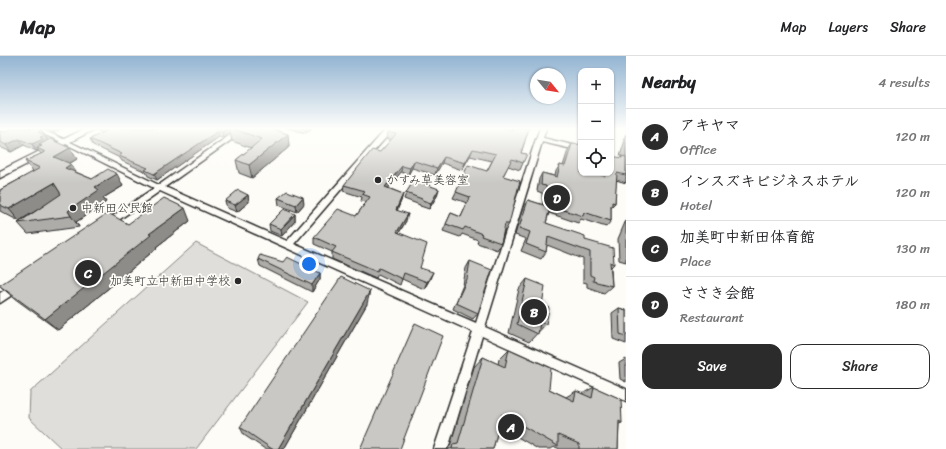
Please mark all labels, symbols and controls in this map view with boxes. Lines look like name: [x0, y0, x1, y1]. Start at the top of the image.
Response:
text: Map: [20, 11, 55, 44]
text: Map: [781, 15, 806, 40]
text: Layers: [828, 15, 868, 40]
text: Share: [890, 15, 926, 40]
text: Nearby: [642, 67, 696, 97]
north arrow: [530, 68, 566, 104]
map controls: [578, 68, 614, 176]
button: +: [578, 68, 614, 104]
text: 4 results: [878, 71, 930, 94]
button: −: [578, 104, 614, 140]
text: アキヤマ: [680, 112, 740, 138]
text: A: [651, 125, 659, 148]
text: 120 m: [895, 125, 930, 148]
text: Office: [680, 138, 717, 161]
button: locate: [578, 140, 614, 176]
text: インスズキビジネスホテル: [680, 168, 859, 194]
place label: かすみ草美容室: [386, 169, 469, 191]
marker: かすみ草美容室: [373, 175, 383, 185]
text: B: [651, 181, 659, 204]
text: 120 m: [895, 181, 930, 204]
pin: D: [544, 183, 570, 213]
text: Hotel: [680, 194, 712, 217]
place label: 中新田公民館: [81, 197, 153, 219]
marker: 中新田公民館: [68, 203, 78, 213]
text: 加美町中新田体育館: [680, 224, 815, 250]
text: C: [651, 237, 659, 260]
text: 130 m: [896, 237, 930, 260]
text: Place: [680, 250, 711, 273]
your location: [299, 254, 319, 274]
pin: C: [75, 258, 101, 288]
place label: 加美町立中新田中学校: [110, 270, 230, 292]
marker: 加美町立中新田中学校: [233, 276, 243, 286]
text: ささき会館: [680, 280, 755, 306]
text: D: [651, 293, 659, 316]
text: 180 m: [895, 293, 930, 316]
pin: B: [521, 297, 547, 327]
text: Restaurant: [680, 306, 744, 329]
button: Save: [642, 344, 782, 389]
button: Share: [790, 344, 930, 389]
pin: A: [498, 412, 524, 442]

